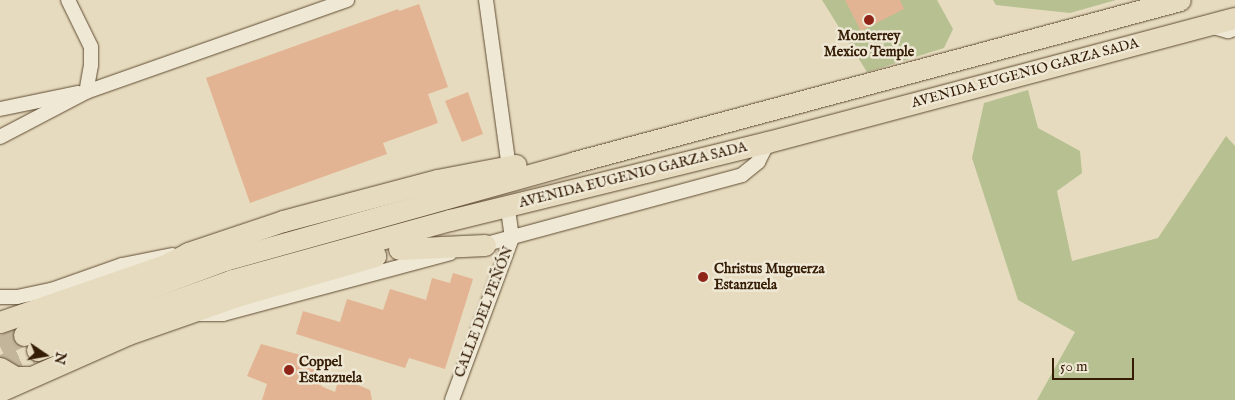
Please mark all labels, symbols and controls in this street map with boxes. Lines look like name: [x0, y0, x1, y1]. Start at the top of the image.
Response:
marker: Monterrey Mexico Temple: [863, 14, 875, 26]
place label: Monterrey Mexico Temple: [824, 28, 914, 60]
street label: AVENIDA EUGENIO GARZA SADA: [910, 35, 1140, 111]
street label: AVENIDA EUGENIO GARZA SADA: [517, 138, 749, 212]
street label: CALLE DEL PEÑÓN: [451, 244, 517, 380]
place label: Christus Muguerza Estanzuela: [714, 261, 825, 294]
marker: Christus Muguerza Estanzuela: [696, 270, 710, 284]
north arrow: [20, 330, 70, 380]
scale bar: [1055, 348, 1138, 380]
text: N: [50, 350, 70, 366]
place label: Coppel Estanzuela: [299, 354, 362, 387]
text: 50 m: [1060, 357, 1088, 376]
marker: Coppel Estanzuela: [283, 364, 295, 376]

